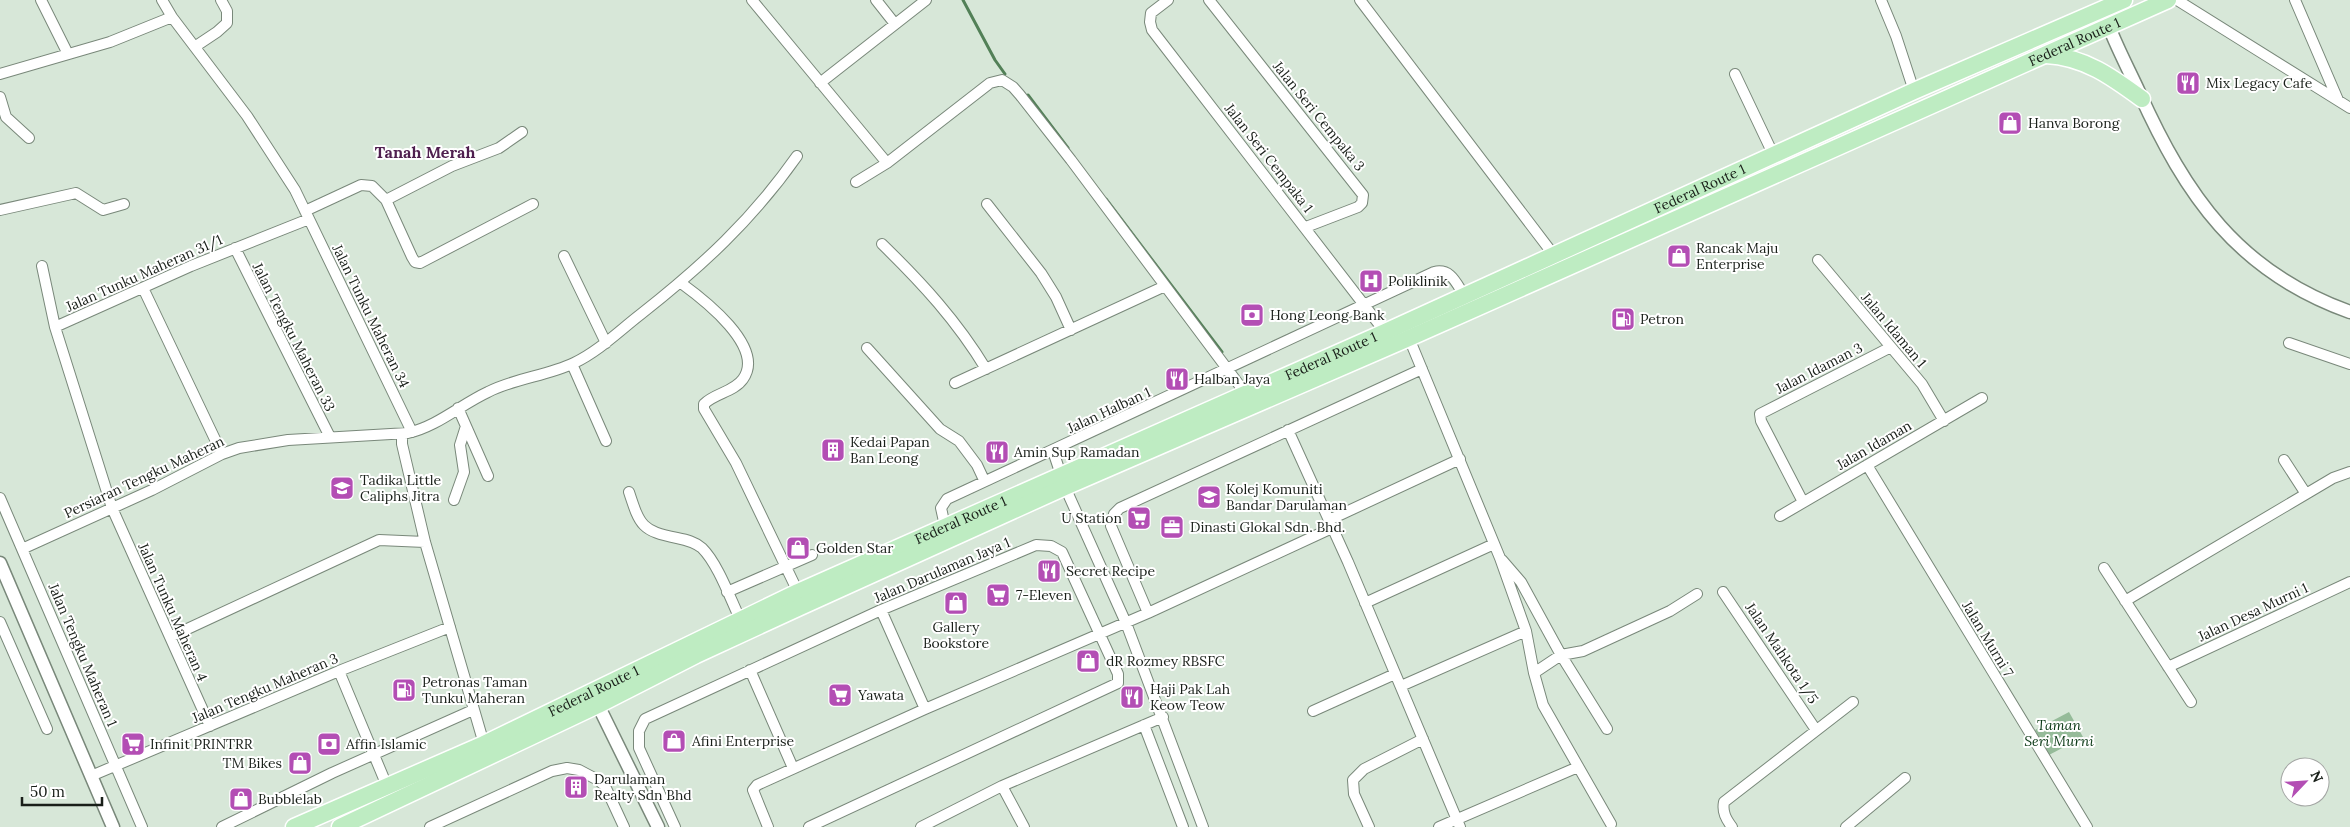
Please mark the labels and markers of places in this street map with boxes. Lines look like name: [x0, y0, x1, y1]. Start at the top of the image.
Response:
restaurant icon: Mix Legacy Cafe: [2175, 70, 2201, 96]
place label: Mix Legacy Cafe: [2206, 74, 2313, 92]
shop icon: Hanva Borong: [1997, 110, 2023, 136]
place label: Hanva Borong: [2028, 114, 2120, 132]
place label: Rancak Maju Enterprise: [1696, 239, 1778, 273]
shop icon: Rancak Maju Enterprise: [1666, 243, 1692, 269]
hospital icon: Poliklinik: [1358, 268, 1384, 294]
place label: Poliklinik: [1388, 272, 1448, 290]
bank icon: Hong Leong Bank: [1239, 302, 1265, 328]
place label: Hong Leong Bank: [1270, 306, 1385, 324]
fuel station icon: Petron: [1610, 306, 1636, 332]
place label: Petron: [1640, 310, 1684, 328]
restaurant icon: Halban Jaya: [1164, 366, 1190, 392]
place label: Halban Jaya: [1194, 370, 1270, 388]
place label: Kedai Papan Ban Leong: [850, 433, 930, 467]
building icon: Kedai Papan Ban Leong: [820, 437, 846, 463]
restaurant icon: Amin Sup Ramadan: [984, 439, 1010, 465]
place label: Amin Sup Ramadan: [1013, 443, 1140, 461]
place label: Tadika Little Caliphs Jitra: [360, 471, 442, 505]
school or university icon: Tadika Little Caliphs Jitra: [329, 475, 355, 501]
place label: Kolej Komuniti Bandar Darulaman: [1226, 480, 1348, 514]
school or university icon: Kolej Komuniti Bandar Darulaman: [1196, 484, 1222, 510]
supermarket icon: U Station: [1126, 505, 1152, 531]
place label: U Station: [1061, 509, 1122, 527]
office icon: Dinasti Glokal Sdn. Bhd.: [1159, 514, 1185, 540]
place label: Dinasti Glokal Sdn. Bhd.: [1190, 518, 1345, 536]
shop icon: Golden Star: [785, 535, 811, 561]
place label: Golden Star: [816, 539, 893, 557]
restaurant icon: Secret Recipe: [1036, 558, 1062, 584]
place label: Secret Recipe: [1066, 562, 1155, 580]
supermarket icon: 7-Eleven: [985, 582, 1011, 608]
place label: 7-Eleven: [1016, 586, 1072, 604]
shop icon: Gallery Bookstore: [943, 590, 969, 616]
place label: Gallery Bookstore: [923, 618, 990, 652]
shop icon: dR Rozmey RBSFC: [1075, 648, 1101, 674]
place label: dR Rozmey RBSFC: [1106, 652, 1225, 670]
place label: Petronas Taman Tunku Maheran: [422, 673, 528, 707]
fuel station icon: Petronas Taman Tunku Maheran: [391, 677, 417, 703]
place label: Haji Pak Lah Keow Teow: [1150, 680, 1230, 714]
supermarket icon: Yawata: [827, 682, 853, 708]
restaurant icon: Haji Pak Lah Keow Teow: [1119, 684, 1145, 710]
place label: Yawata: [857, 686, 904, 704]
shop icon: Afini Enterprise: [661, 728, 687, 754]
supermarket icon: Infinit PRINTRR: [120, 731, 146, 757]
bank icon: Affin Islamic: [316, 731, 342, 757]
place label: Afini Enterprise: [691, 732, 795, 750]
place label: Infinit PRINTRR: [150, 735, 253, 753]
place label: Affin Islamic: [345, 735, 427, 753]
shop icon: TM Bikes: [287, 750, 313, 776]
place label: TM Bikes: [222, 754, 282, 772]
place label: Darulaman Realty Sdn Bhd: [594, 770, 692, 804]
building icon: Darulaman Realty Sdn Bhd: [563, 774, 589, 800]
shop icon: Bubblelab: [228, 786, 254, 812]
place label: Bubblelab: [258, 790, 322, 808]

